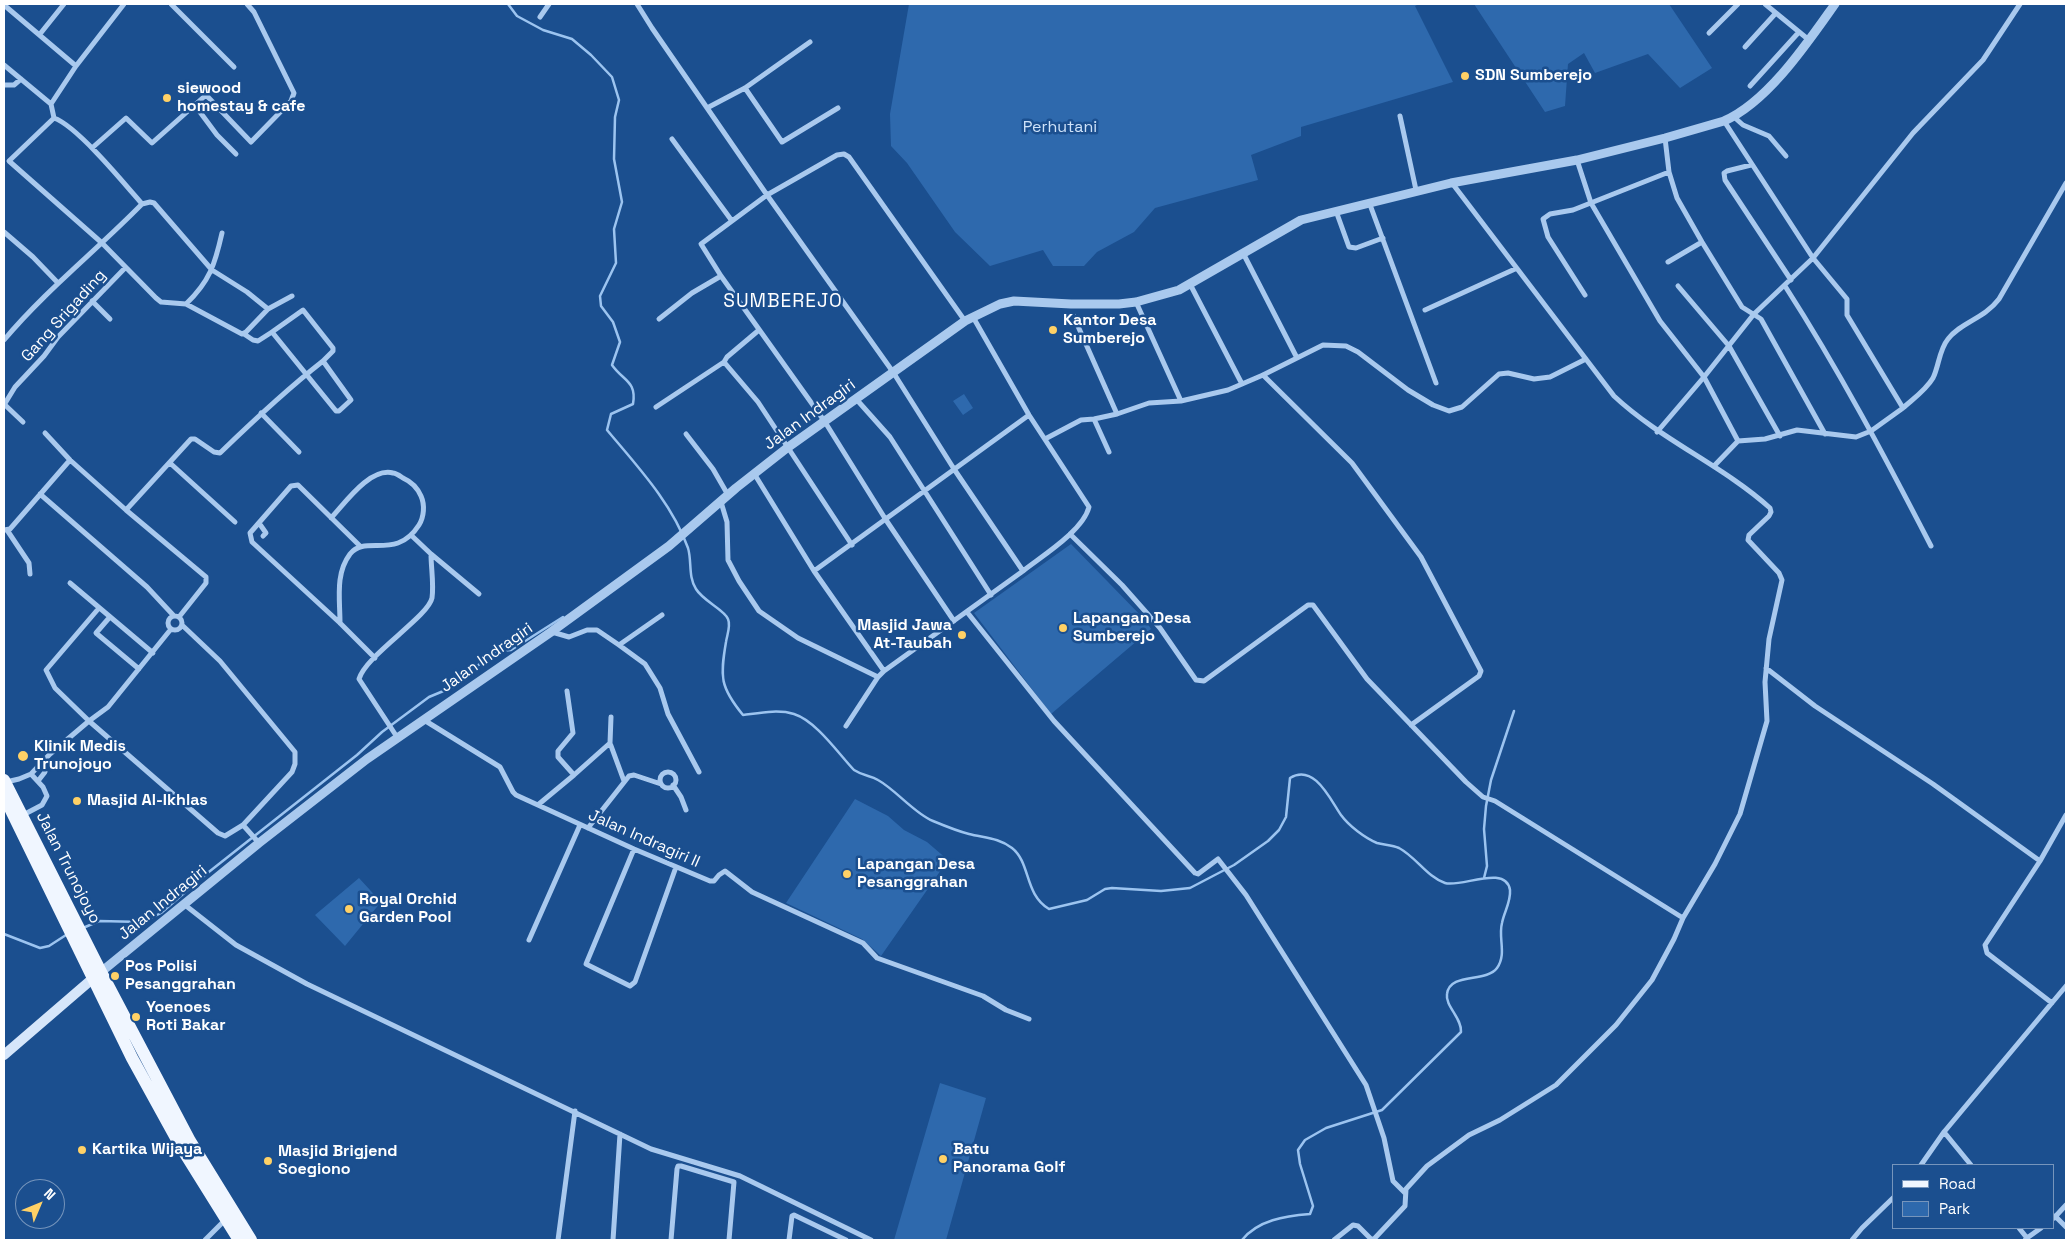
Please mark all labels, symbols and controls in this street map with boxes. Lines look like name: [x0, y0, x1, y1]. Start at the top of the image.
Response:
place label: SDN Sumberejo: [1475, 66, 1592, 86]
marker: SDN Sumberejo: [1459, 70, 1471, 82]
place label: siewood homestay & cafe: [177, 79, 306, 117]
marker: siewood homestay & cafe: [161, 92, 173, 104]
park label: Perhutani: [1023, 118, 1097, 138]
street label: Gang Srigading: [18, 266, 110, 366]
district label: SUMBEREJO: [722, 291, 844, 313]
place label: Kantor Desa Sumberejo: [1063, 311, 1157, 349]
marker: Kantor Desa Sumberejo: [1047, 324, 1059, 336]
street label: Jalan Indragiri: [761, 375, 859, 455]
place label: Lapangan Desa Sumberejo: [1073, 609, 1191, 647]
place label: Masjid Jawa At-Taubah: [857, 616, 952, 654]
street label: Jalan Indragiri: [437, 619, 537, 697]
marker: Lapangan Desa Sumberejo: [1057, 622, 1069, 634]
marker: Masjid Jawa At-Taubah: [956, 629, 968, 641]
place label: Klinik Medis Trunojoyo: [34, 737, 126, 775]
marker: Klinik Medis Trunojoyo: [16, 749, 30, 763]
place label: Masjid Al-Ikhlas: [87, 791, 208, 811]
marker: Masjid Al-Ikhlas: [71, 795, 83, 807]
street label: Jalan Indragiri II: [585, 806, 703, 872]
street label: Jalan Trunojoyo: [32, 809, 104, 927]
place label: Lapangan Desa Pesanggrahan: [857, 855, 975, 893]
street label: Jalan Indragiri: [115, 861, 211, 945]
marker: Lapangan Desa Pesanggrahan: [841, 868, 853, 880]
place label: Royal Orchid Garden Pool: [359, 890, 457, 928]
marker: Royal Orchid Garden Pool: [343, 903, 355, 915]
place label: Pos Polisi Pesanggrahan: [125, 957, 236, 995]
marker: Pos Polisi Pesanggrahan: [109, 970, 121, 982]
place label: Yoenoes Roti Bakar: [146, 998, 226, 1036]
marker: Yoenoes Roti Bakar: [130, 1011, 142, 1023]
place label: Kartika Wijaya: [92, 1140, 202, 1160]
place label: Batu Panorama Golf: [953, 1140, 1065, 1178]
place label: Masjid Brigjend Soegiono: [278, 1142, 398, 1180]
marker: Kartika Wijaya: [76, 1144, 88, 1156]
marker: Batu Panorama Golf: [937, 1153, 949, 1165]
marker: Masjid Brigjend Soegiono: [262, 1155, 274, 1167]
legend: [1892, 1164, 2055, 1229]
text: Road: [1939, 1174, 1976, 1193]
north arrow: [15, 1179, 65, 1229]
text: N: [40, 1184, 60, 1204]
text: Park: [1939, 1199, 1970, 1218]

